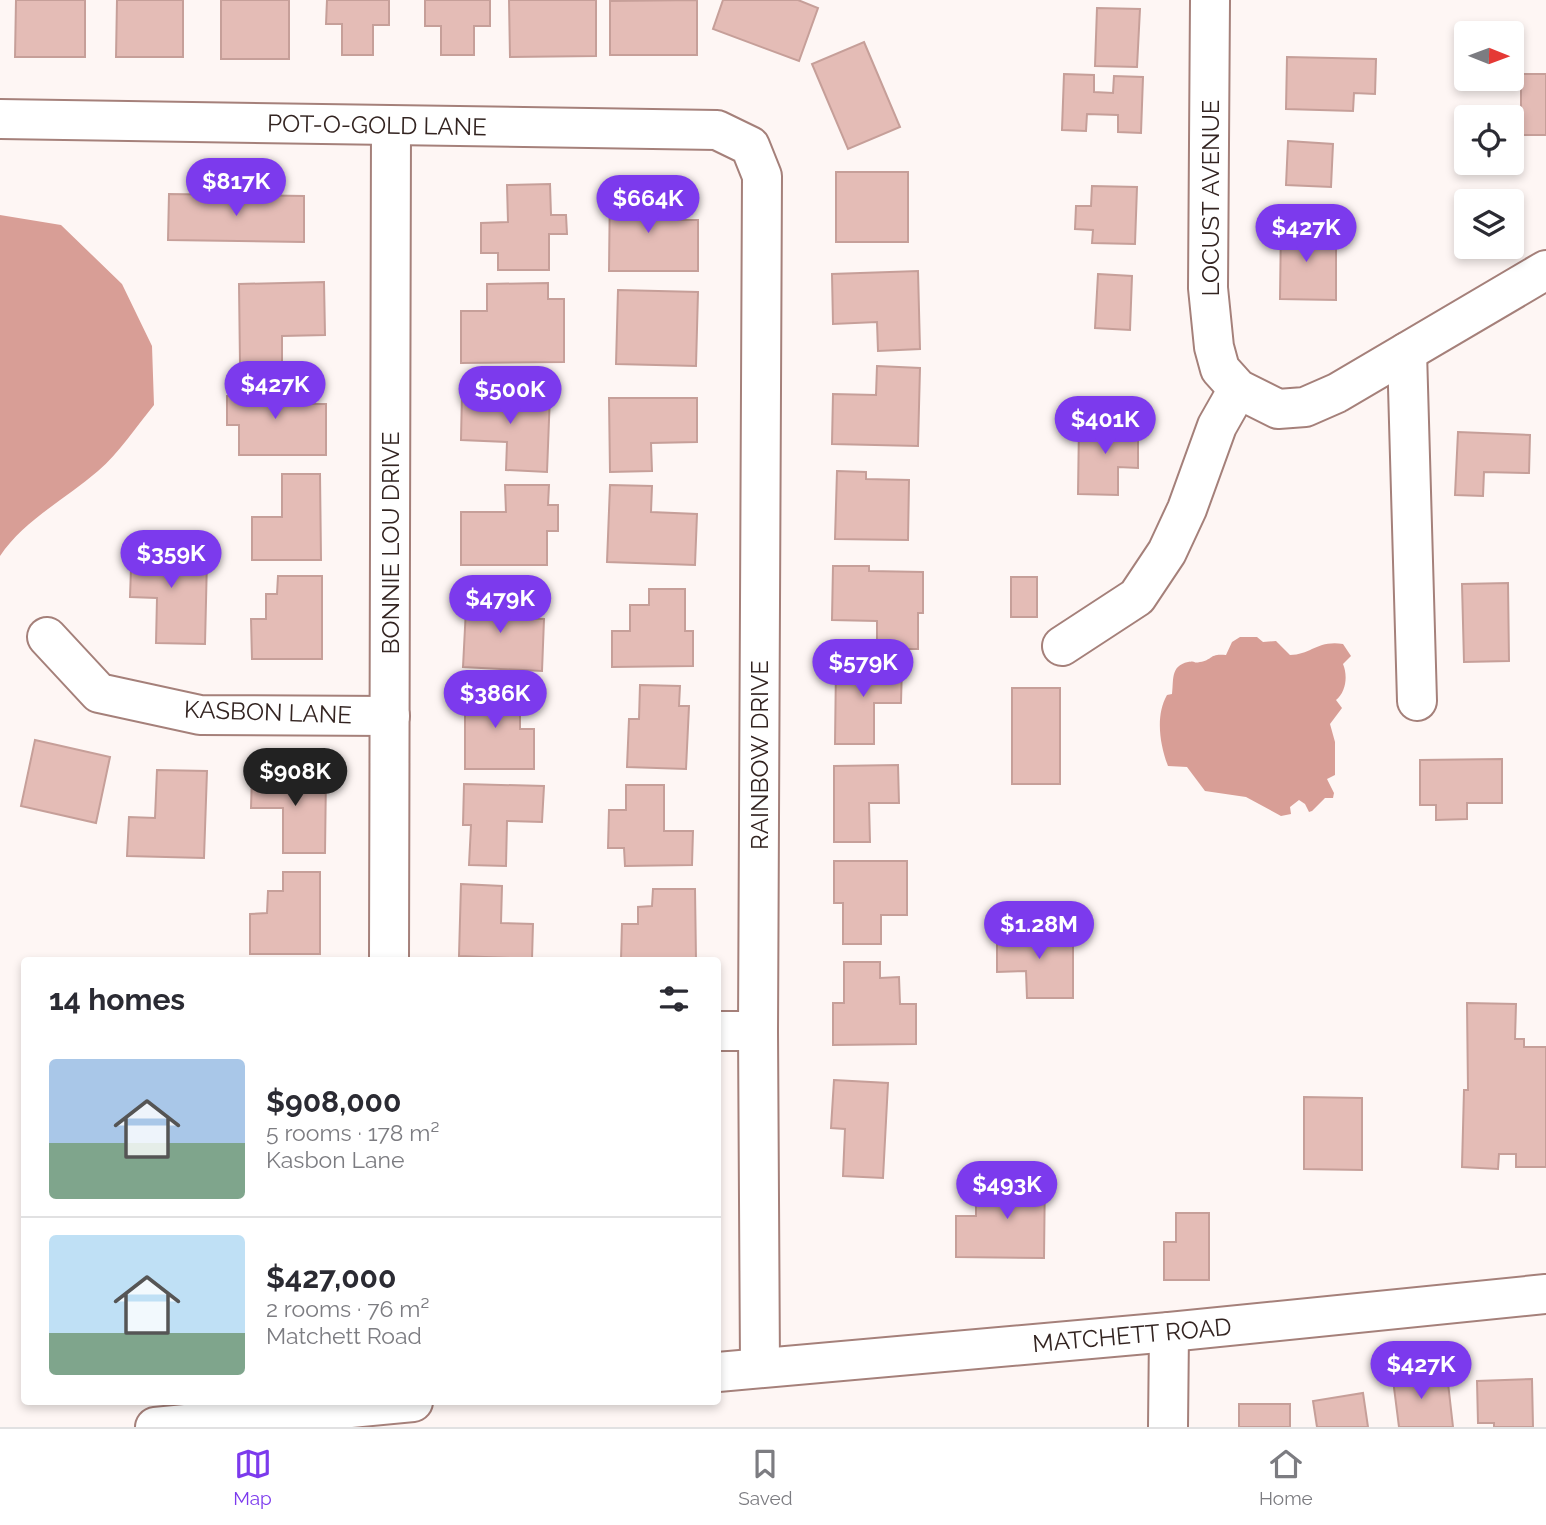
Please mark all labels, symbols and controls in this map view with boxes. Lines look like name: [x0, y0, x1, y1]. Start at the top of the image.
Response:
north arrow: [1454, 21, 1524, 91]
map controls: [1454, 21, 1524, 259]
street label: LOCUST AVENUE: [1196, 100, 1225, 296]
button: locate: [1454, 105, 1524, 175]
street label: POT-O-GOLD LANE: [267, 109, 487, 141]
pin: $817K: [187, 158, 285, 218]
text: $817K: [202, 167, 270, 194]
pin: $664K: [599, 176, 697, 235]
text: $664K: [612, 184, 684, 211]
button: layers: [1454, 189, 1524, 259]
pin: $427K: [1257, 204, 1355, 264]
text: $427K: [1272, 213, 1340, 240]
pin: $427K: [226, 362, 324, 421]
pin: $500K: [461, 366, 559, 426]
text: $427K: [241, 370, 309, 397]
text: $500K: [475, 375, 545, 402]
pin: $401K: [1056, 396, 1154, 456]
text: $401K: [1071, 405, 1139, 432]
street label: BONNIE LOU DRIVE: [376, 431, 405, 655]
pin: $359K: [122, 530, 220, 590]
text: $359K: [137, 539, 205, 566]
pin: $479K: [451, 576, 549, 635]
text: $479K: [465, 584, 535, 611]
pin: $579K: [814, 640, 912, 699]
text: $579K: [828, 648, 898, 675]
street label: RAINBOW DRIVE: [745, 660, 774, 850]
pin: $386K: [446, 670, 544, 730]
text: $386K: [460, 679, 530, 706]
street label: KASBON LANE: [184, 695, 352, 729]
pin: $908K: [246, 748, 344, 808]
text: $908K: [259, 757, 331, 784]
pin: $1.28M: [982, 902, 1096, 961]
text: $1.28M: [1000, 910, 1078, 937]
icon: filters: [655, 980, 693, 1018]
text: 14 homes: [49, 982, 185, 1017]
text: $908,000: [266, 1084, 401, 1119]
icon: home: [105, 1087, 189, 1171]
text: 5 rooms · 178 m²: [266, 1119, 439, 1146]
text: Kasbon Lane: [266, 1146, 404, 1173]
pin: $493K: [958, 1162, 1056, 1221]
text: $493K: [972, 1170, 1042, 1197]
text: $427,000: [266, 1260, 396, 1295]
icon: home: [105, 1263, 189, 1347]
text: 2 rooms · 76 m²: [266, 1295, 429, 1322]
street label: MATCHETT ROAD: [1031, 1312, 1233, 1358]
text: Matchett Road: [266, 1322, 422, 1349]
pin: $427K: [1372, 1342, 1470, 1401]
text: $427K: [1387, 1350, 1455, 1377]
tab: Map: [233, 1445, 272, 1509]
tab: Saved: [738, 1445, 793, 1509]
tab: Home: [1259, 1445, 1313, 1509]

